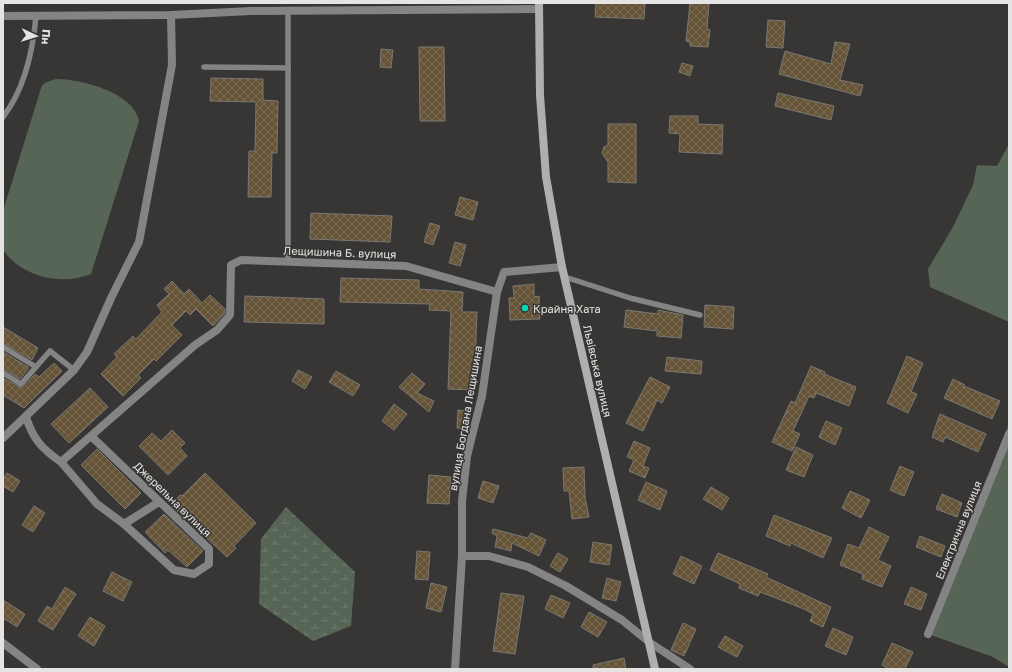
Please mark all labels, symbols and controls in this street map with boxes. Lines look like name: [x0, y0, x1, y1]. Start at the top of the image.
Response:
north arrow: [16, 16, 56, 56]
text: Пн: [39, 29, 53, 45]
street label: Лещишина Б. вулиця: [283, 244, 397, 260]
place label: Крайня Хата: [533, 302, 601, 315]
marker: Крайня Хата: [520, 303, 530, 313]
street label: Львівська вулиця: [581, 324, 615, 418]
street label: вулиця Богдана Лещишина: [446, 345, 484, 491]
street label: Джерельна вулиця: [132, 459, 214, 539]
street label: Електрична вулиця: [932, 479, 984, 581]

